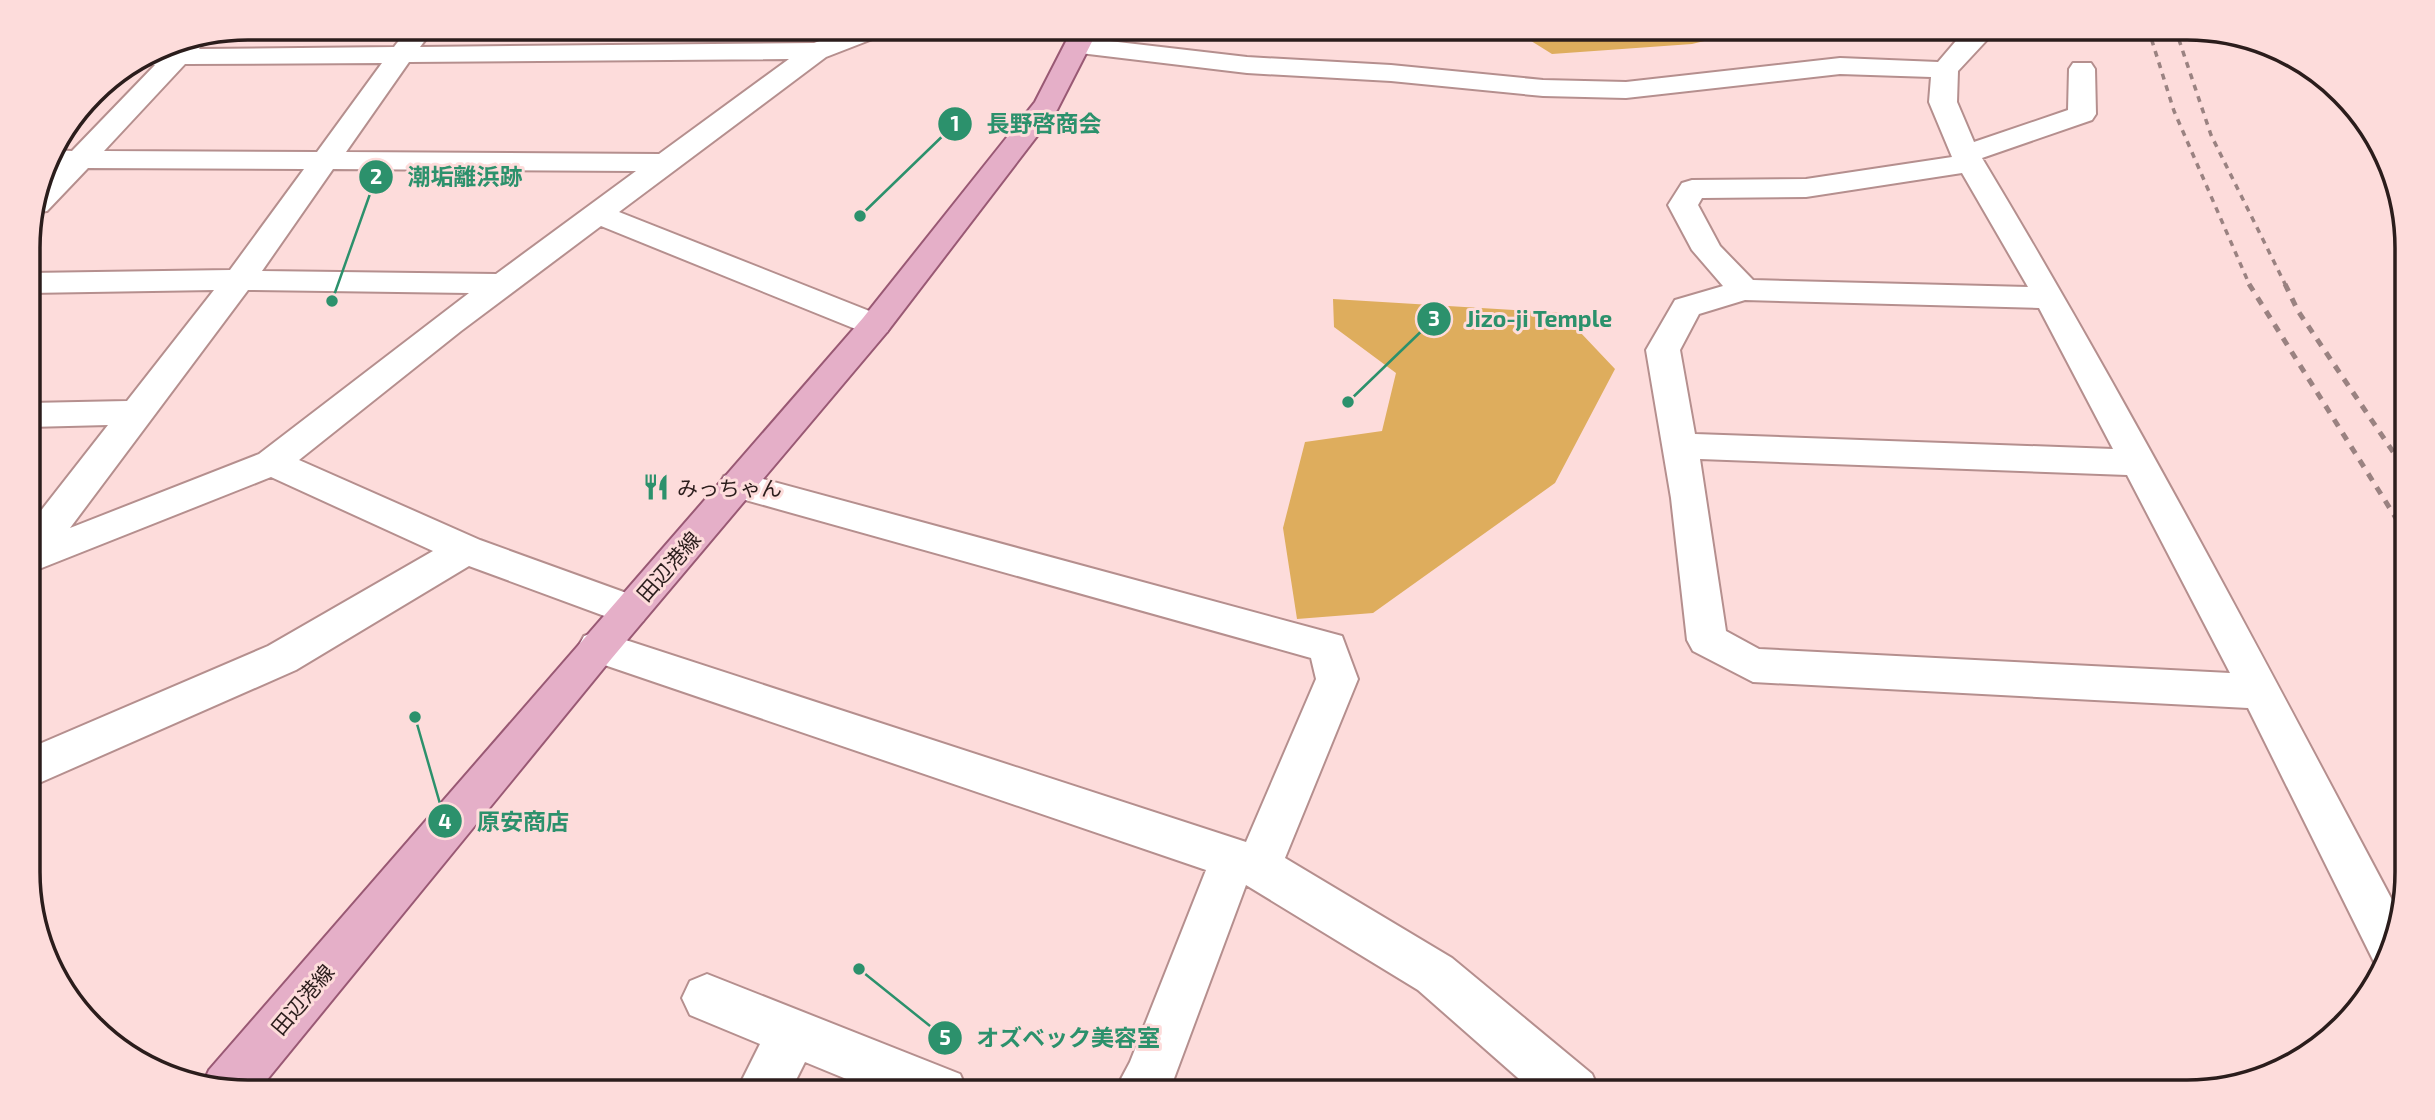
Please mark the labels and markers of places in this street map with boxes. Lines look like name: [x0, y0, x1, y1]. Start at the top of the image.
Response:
callout: 長野啓商会: [937, 102, 1115, 146]
callout: 潮垢離浜跡: [359, 155, 537, 199]
callout: Jizo-ji Temple: [1417, 297, 1627, 341]
restaurant icon: みっちゃん: [641, 472, 671, 502]
place label: みっちゃん: [677, 475, 782, 500]
callout: 原安商店: [428, 799, 583, 843]
callout: オズベック美容室: [927, 1016, 1174, 1060]

